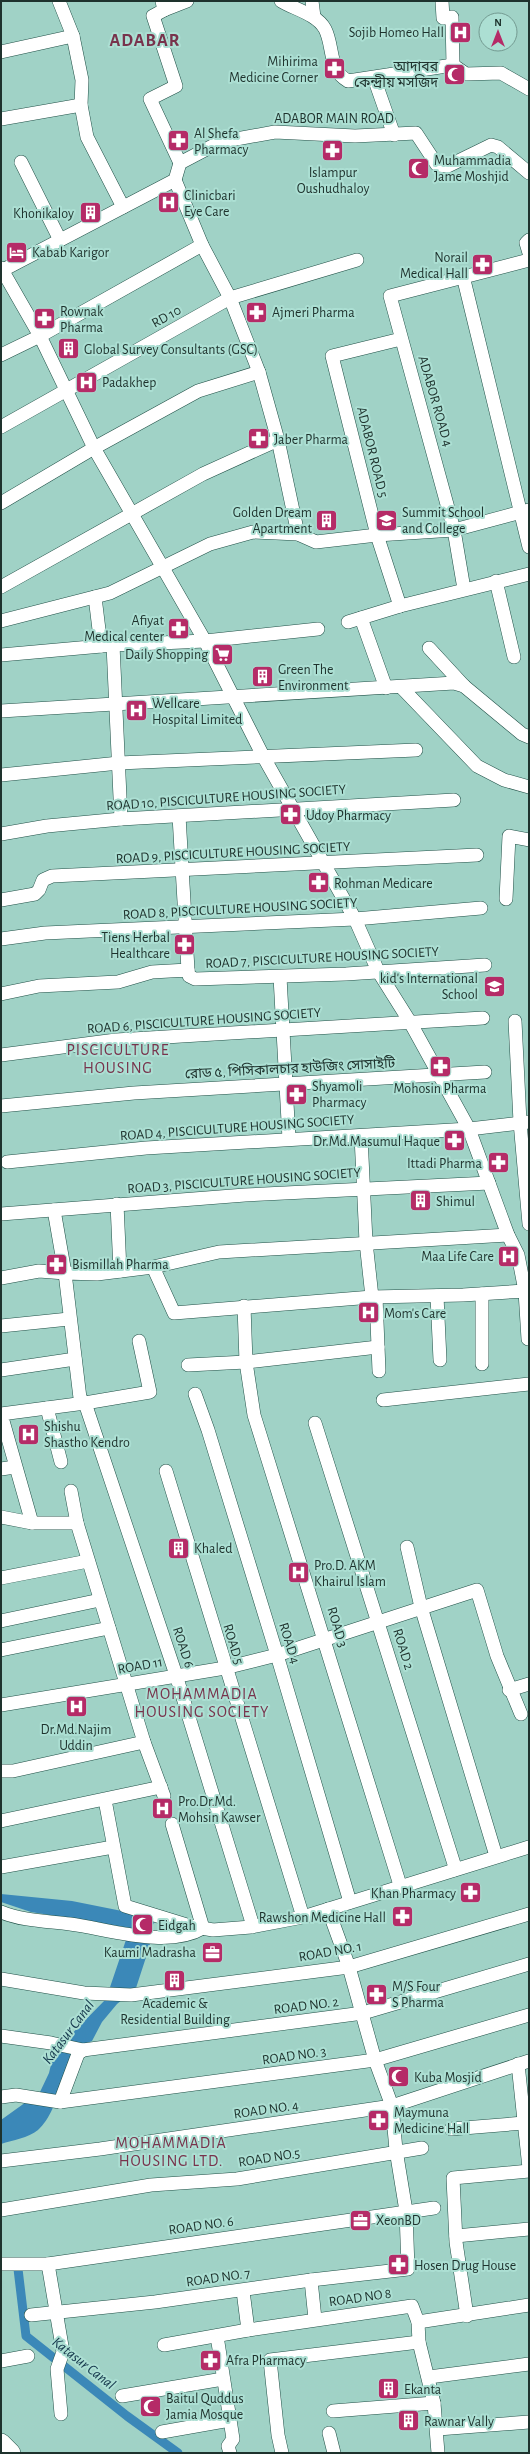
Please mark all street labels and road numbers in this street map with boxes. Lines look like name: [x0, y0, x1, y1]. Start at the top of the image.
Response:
street label: ADABOR MAIN ROAD: [274, 112, 394, 126]
street label: RD 10: [149, 303, 184, 331]
street label: ADABOR ROAD 4: [415, 354, 455, 449]
street label: ADABOR ROAD 5: [354, 405, 390, 499]
street label: ROAD 10, PISCICULTURE HOUSING SOCIETY: [106, 783, 347, 813]
street label: ROAD 9, PISCICULTURE HOUSING SOCIETY: [115, 840, 351, 866]
street label: ROAD 8, PISCICULTURE HOUSING SOCIETY: [122, 896, 358, 922]
street label: ROAD 7, PISCICULTURE HOUSING SOCIETY: [205, 945, 440, 971]
street label: ROAD 6, PISCICULTURE HOUSING SOCIETY: [86, 1006, 322, 1036]
street label: রোড ৫, পিসিকালচার হাউজিং সোসাইটি: [184, 1054, 396, 1082]
street label: ROAD 4, PISCICULTURE HOUSING SOCIETY: [119, 1113, 355, 1143]
street label: ROAD 3, PISCICULTURE HOUSING SOCIETY: [127, 1166, 362, 1196]
street label: ROAD 3: [324, 1605, 350, 1649]
street label: ROAD 4: [276, 1621, 302, 1666]
street label: ROAD 5: [220, 1622, 246, 1666]
street label: ROAD 6: [170, 1625, 196, 1670]
street label: ROAD 2: [390, 1627, 416, 1671]
street label: ROAD 11: [117, 1655, 164, 1677]
street label: ROAD NO. 1: [298, 1940, 363, 1964]
street label: ROAD NO. 2: [273, 1995, 339, 2017]
street label: ROAD NO. 3: [261, 2045, 327, 2067]
street label: ROAD NO. 4: [233, 2098, 300, 2121]
street label: ROAD NO.5: [237, 2146, 301, 2170]
street label: ROAD NO. 6: [168, 2215, 235, 2237]
street label: ROAD NO. 7: [185, 2267, 251, 2289]
street label: ROAD NO 8: [328, 2287, 392, 2309]

